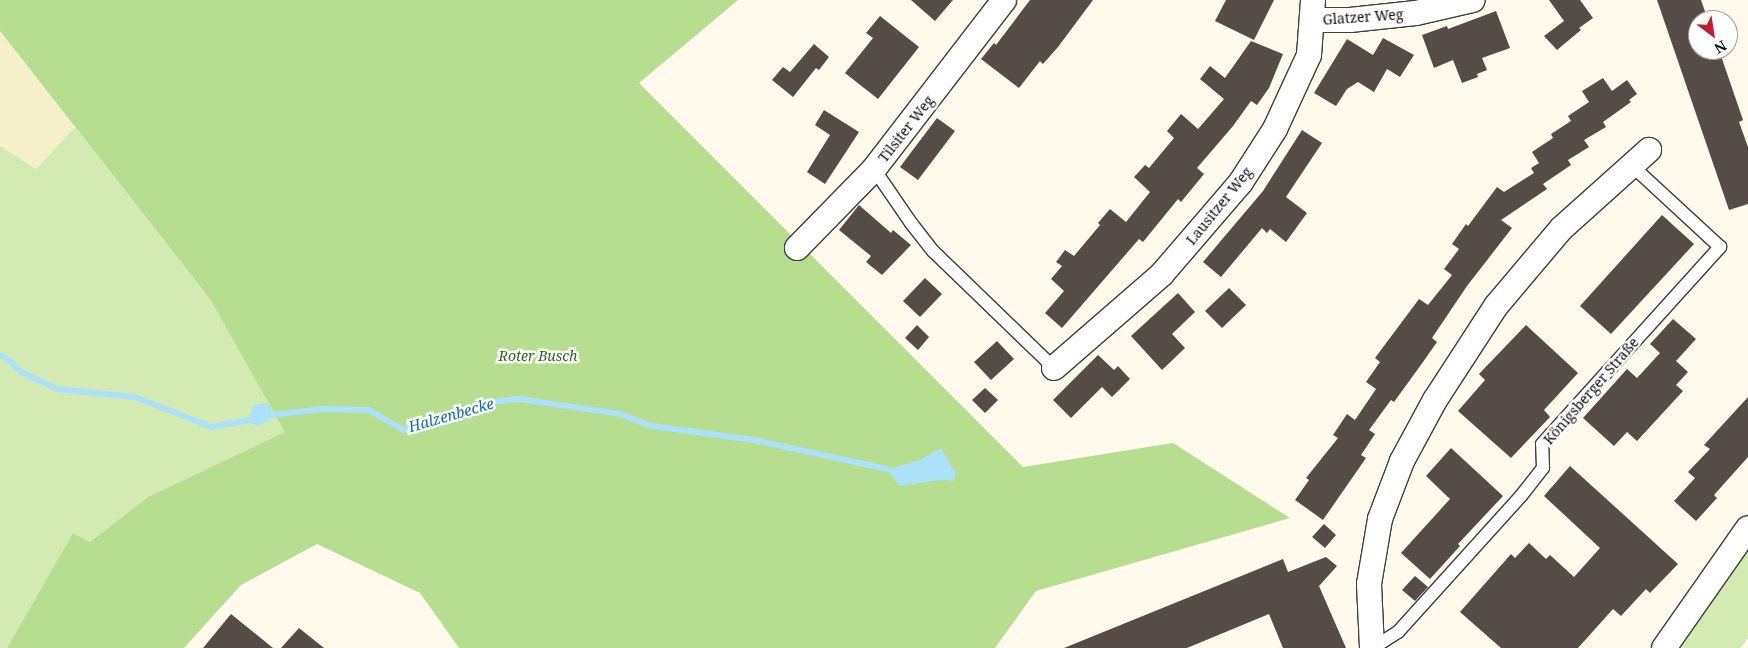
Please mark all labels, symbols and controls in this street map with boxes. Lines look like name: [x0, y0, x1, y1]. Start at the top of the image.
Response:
street label: Glatzer Weg: [1322, 6, 1404, 28]
north arrow: [1688, 10, 1738, 60]
text: N: [1711, 36, 1730, 58]
street label: Tilsiter Weg: [875, 92, 937, 166]
street label: Lausitzer Weg: [1183, 164, 1255, 248]
street label: Königsberger Straße: [1540, 334, 1642, 448]
park label: Roter Busch: [499, 348, 577, 364]
water label: Halzenbecke: [406, 394, 496, 436]

